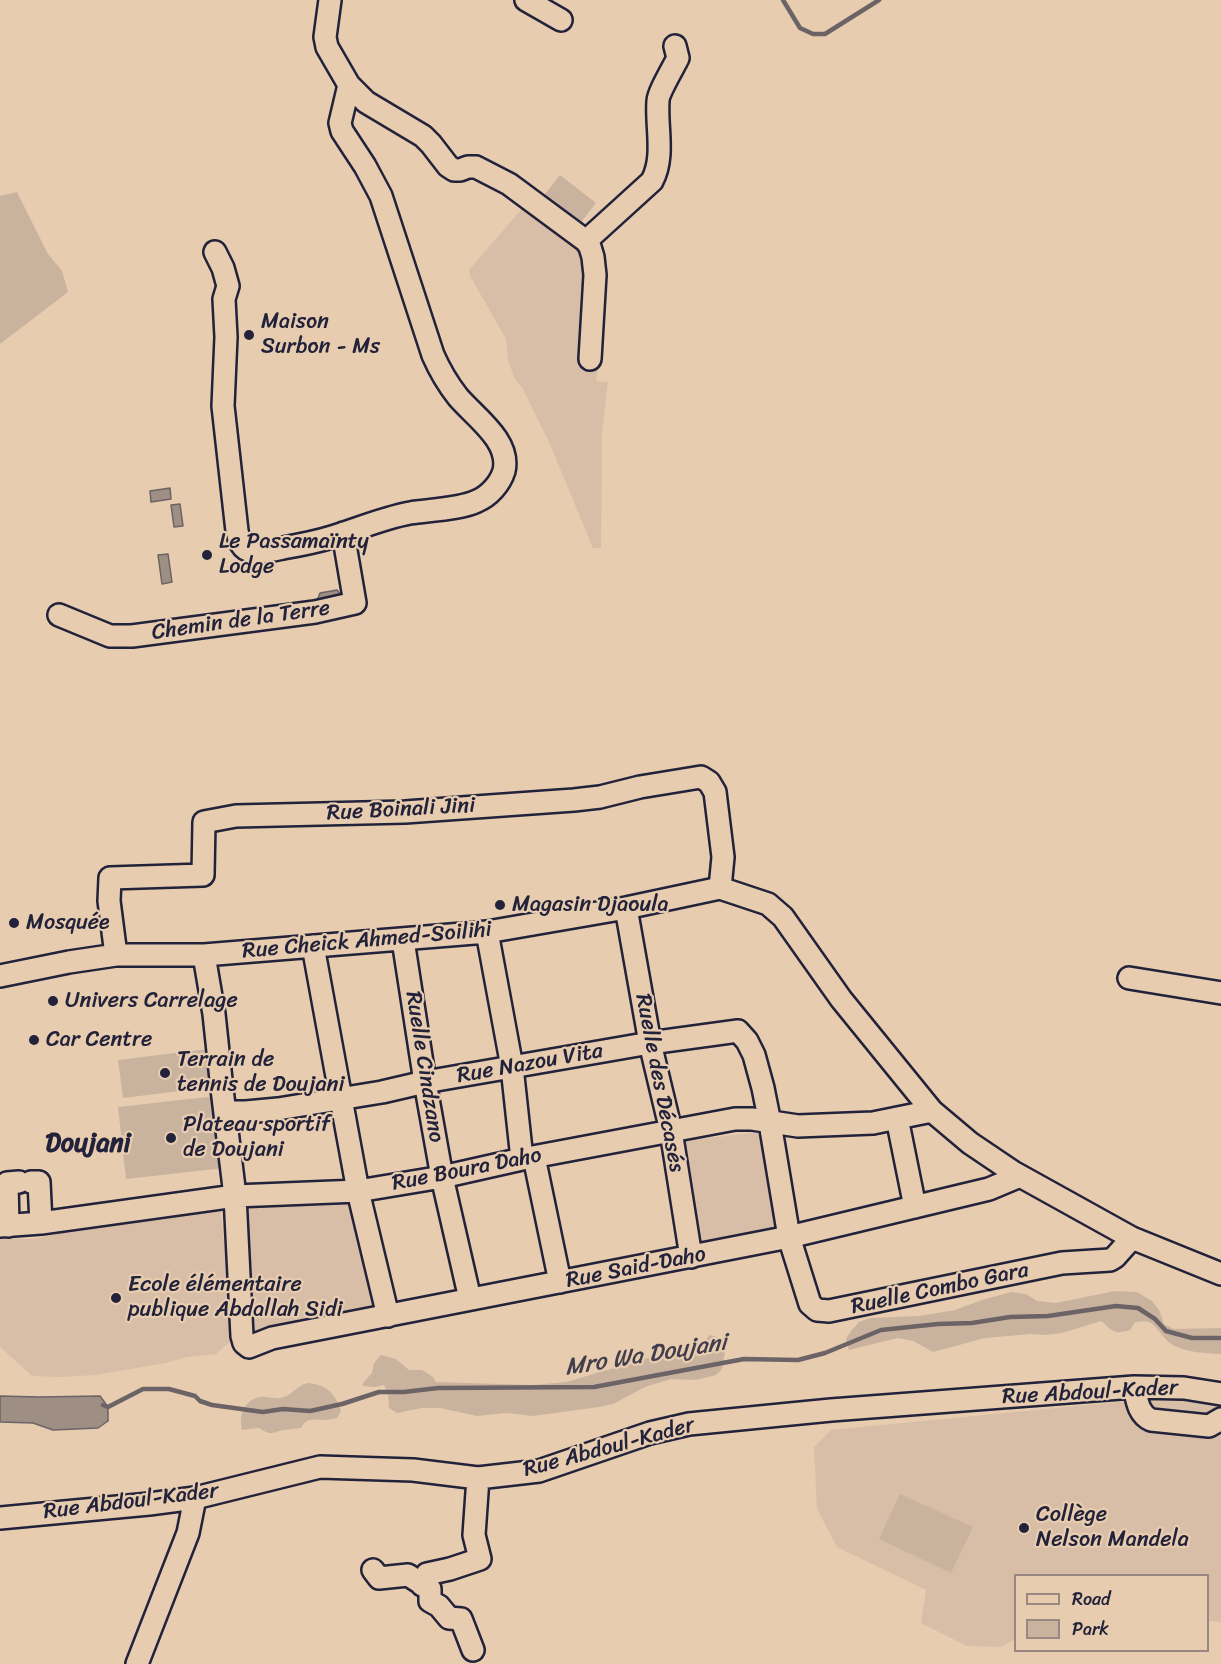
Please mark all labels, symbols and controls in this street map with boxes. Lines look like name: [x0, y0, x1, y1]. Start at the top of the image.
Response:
place label: Maison Surbon - Ms: [261, 309, 380, 360]
marker: Maison Surbon - Ms: [242, 328, 256, 342]
place label: Le Passamaïnty Lodge: [219, 529, 369, 580]
marker: Le Passamaïnty Lodge: [200, 548, 214, 562]
street label: Chemin de la Terre: [150, 595, 332, 647]
street label: Rue Boinali Jini: [326, 793, 476, 827]
place label: Magasin Djaoula: [512, 892, 669, 918]
marker: Magasin Djaoula: [493, 898, 507, 912]
place label: Mosquée: [26, 910, 110, 936]
marker: Mosquée: [7, 916, 21, 930]
street label: Rue Cheick Ahmed-Soilihi: [241, 917, 493, 965]
place label: Univers Carrelage: [65, 988, 238, 1014]
street label: Ruelle Cindzano: [399, 989, 449, 1145]
street label: Ruelle des Décasés: [629, 992, 689, 1174]
marker: Univers Carrelage: [46, 994, 60, 1008]
place label: Car Centre: [46, 1027, 152, 1053]
marker: Car Centre: [27, 1033, 41, 1047]
street label: Rue Nazou Vita: [455, 1038, 605, 1090]
place label: Terrain de tennis de Doujani: [177, 1047, 345, 1098]
marker: Terrain de tennis de Doujani: [158, 1066, 172, 1080]
place label: Plateau sportif de Doujani: [183, 1112, 330, 1164]
district label: Doujani: [45, 1128, 131, 1160]
marker: Plateau sportif de Doujani: [164, 1131, 178, 1145]
street label: Rue Boura Daho: [390, 1143, 544, 1197]
street label: Rue Said-Daho: [564, 1242, 708, 1294]
street label: Ruelle Combo Gara: [849, 1257, 1031, 1321]
place label: Ecole élémentaire publique Abdallah Sidi: [128, 1272, 343, 1324]
marker: Ecole élémentaire publique Abdallah Sidi: [109, 1291, 123, 1305]
water label: Mro Wa Doujani: [563, 1329, 729, 1383]
street label: Rue Abdoul-Kader: [1001, 1375, 1179, 1411]
street label: Rue Abdoul-Kader: [521, 1412, 697, 1484]
street label: Rue Abdoul-Kader: [42, 1478, 220, 1526]
place label: Collège Nelson Mandela: [1036, 1502, 1189, 1554]
marker: Collège Nelson Mandela: [1017, 1521, 1031, 1535]
legend: [1014, 1574, 1209, 1652]
text: Road: [1072, 1583, 1111, 1615]
text: Park: [1072, 1613, 1109, 1645]

